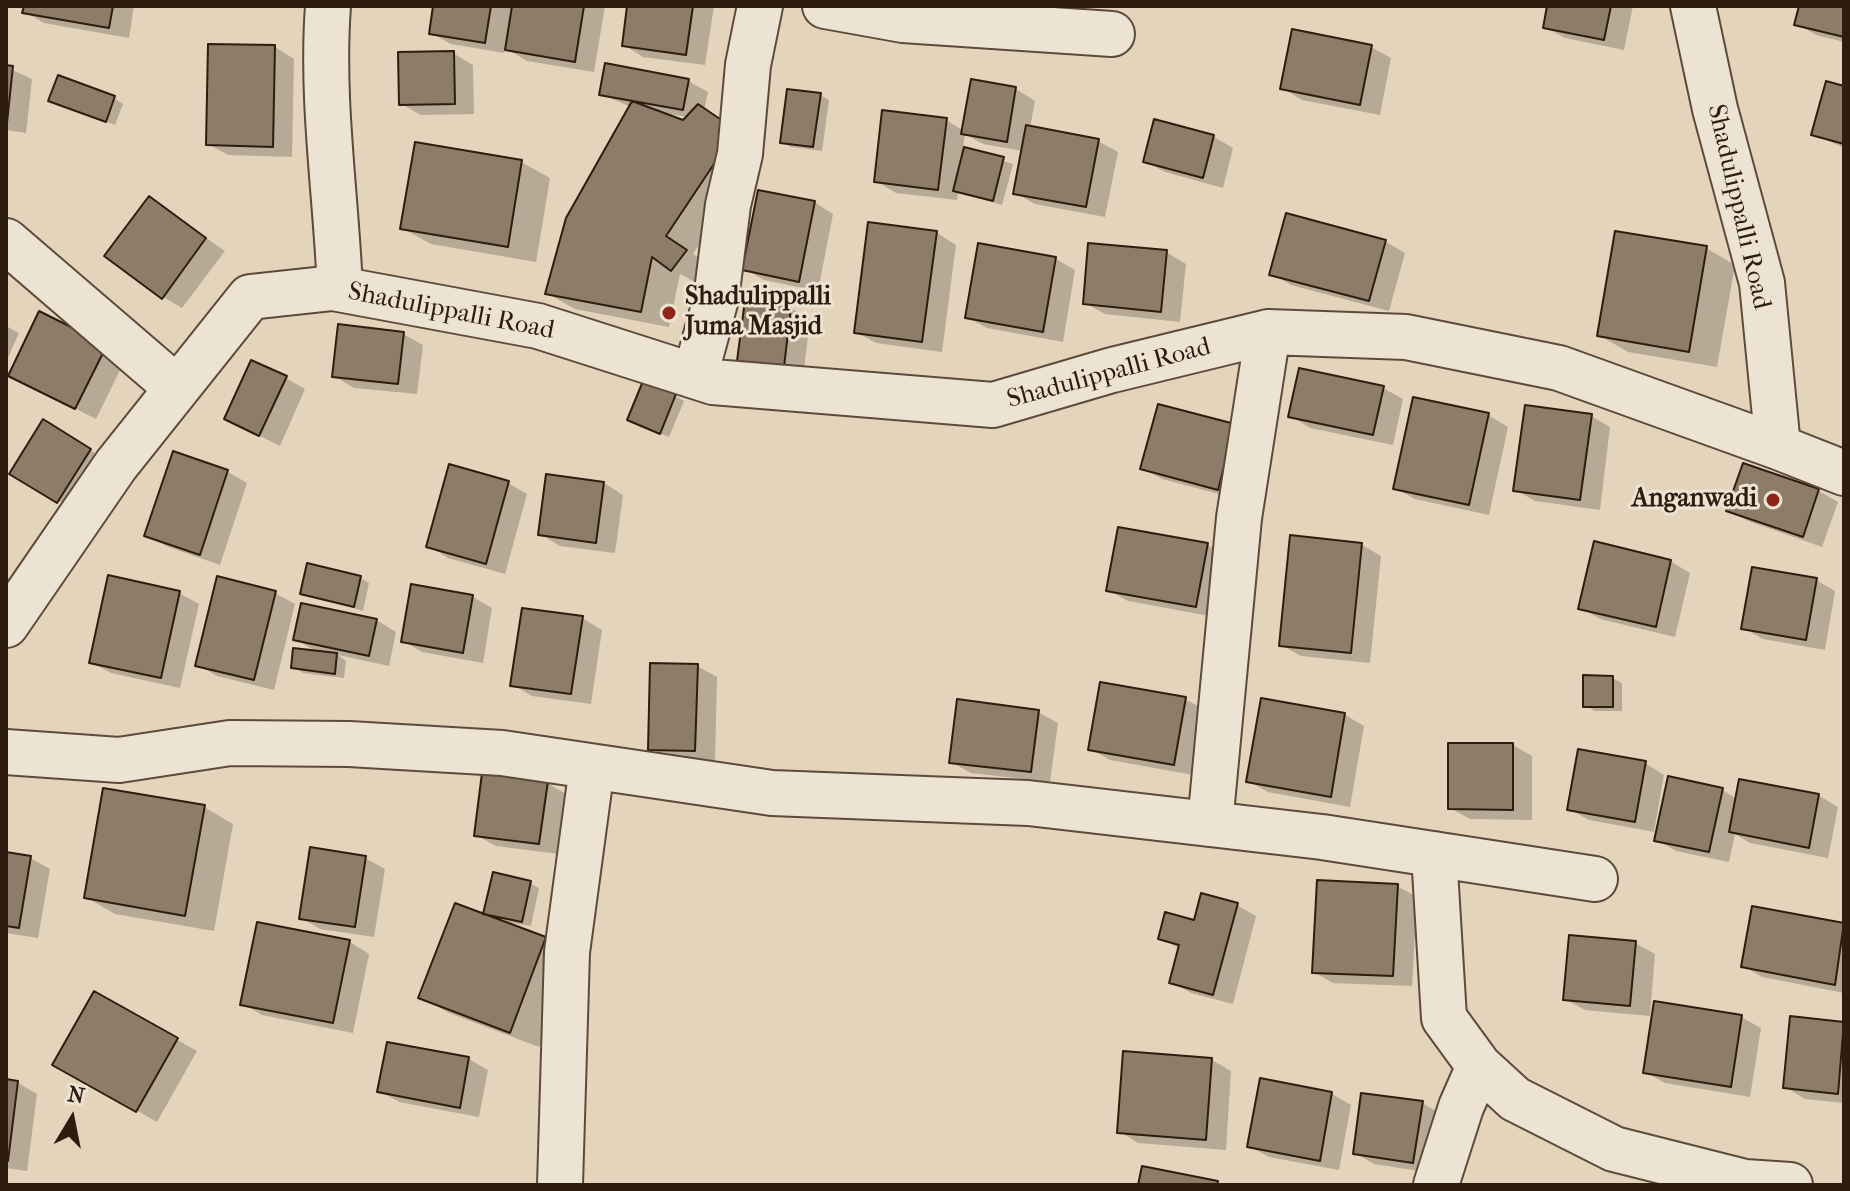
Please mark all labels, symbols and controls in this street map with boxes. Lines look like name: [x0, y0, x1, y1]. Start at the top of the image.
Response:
street label: Shadulippalli Road: [1699, 101, 1777, 313]
street label: Shadulippalli Road: [345, 277, 557, 347]
place label: Shadulippalli Juma Masjid: [685, 282, 831, 344]
marker: Shadulippalli Juma Masjid: [660, 304, 678, 322]
street label: Shadulippalli Road: [1004, 332, 1214, 416]
place label: Anganwadi: [1632, 484, 1757, 516]
marker: Anganwadi: [1764, 491, 1782, 509]
north arrow: [32, 1079, 112, 1159]
text: N: [66, 1081, 87, 1110]

